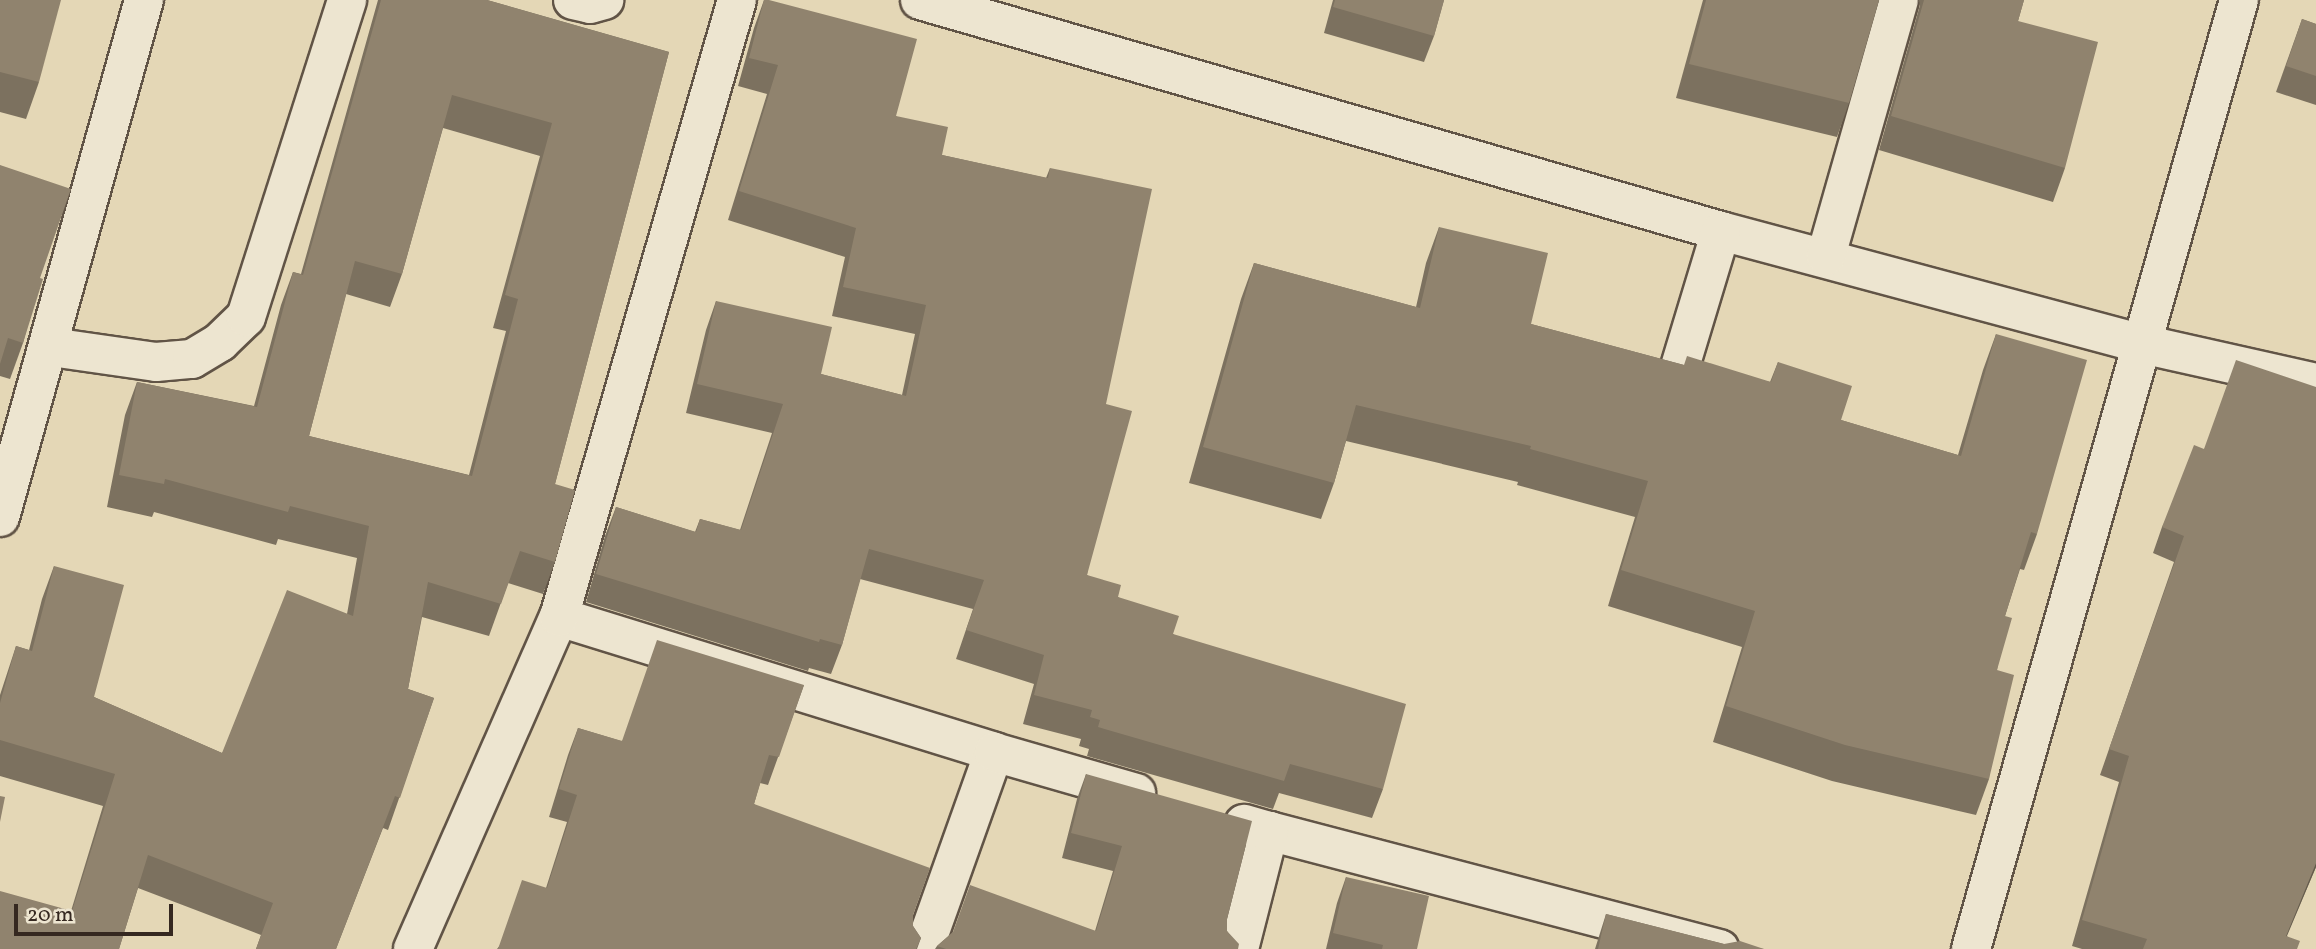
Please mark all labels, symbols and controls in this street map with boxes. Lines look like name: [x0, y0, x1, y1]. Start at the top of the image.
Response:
scale bar: [18, 890, 177, 934]
text: 20 m: [27, 901, 73, 930]

